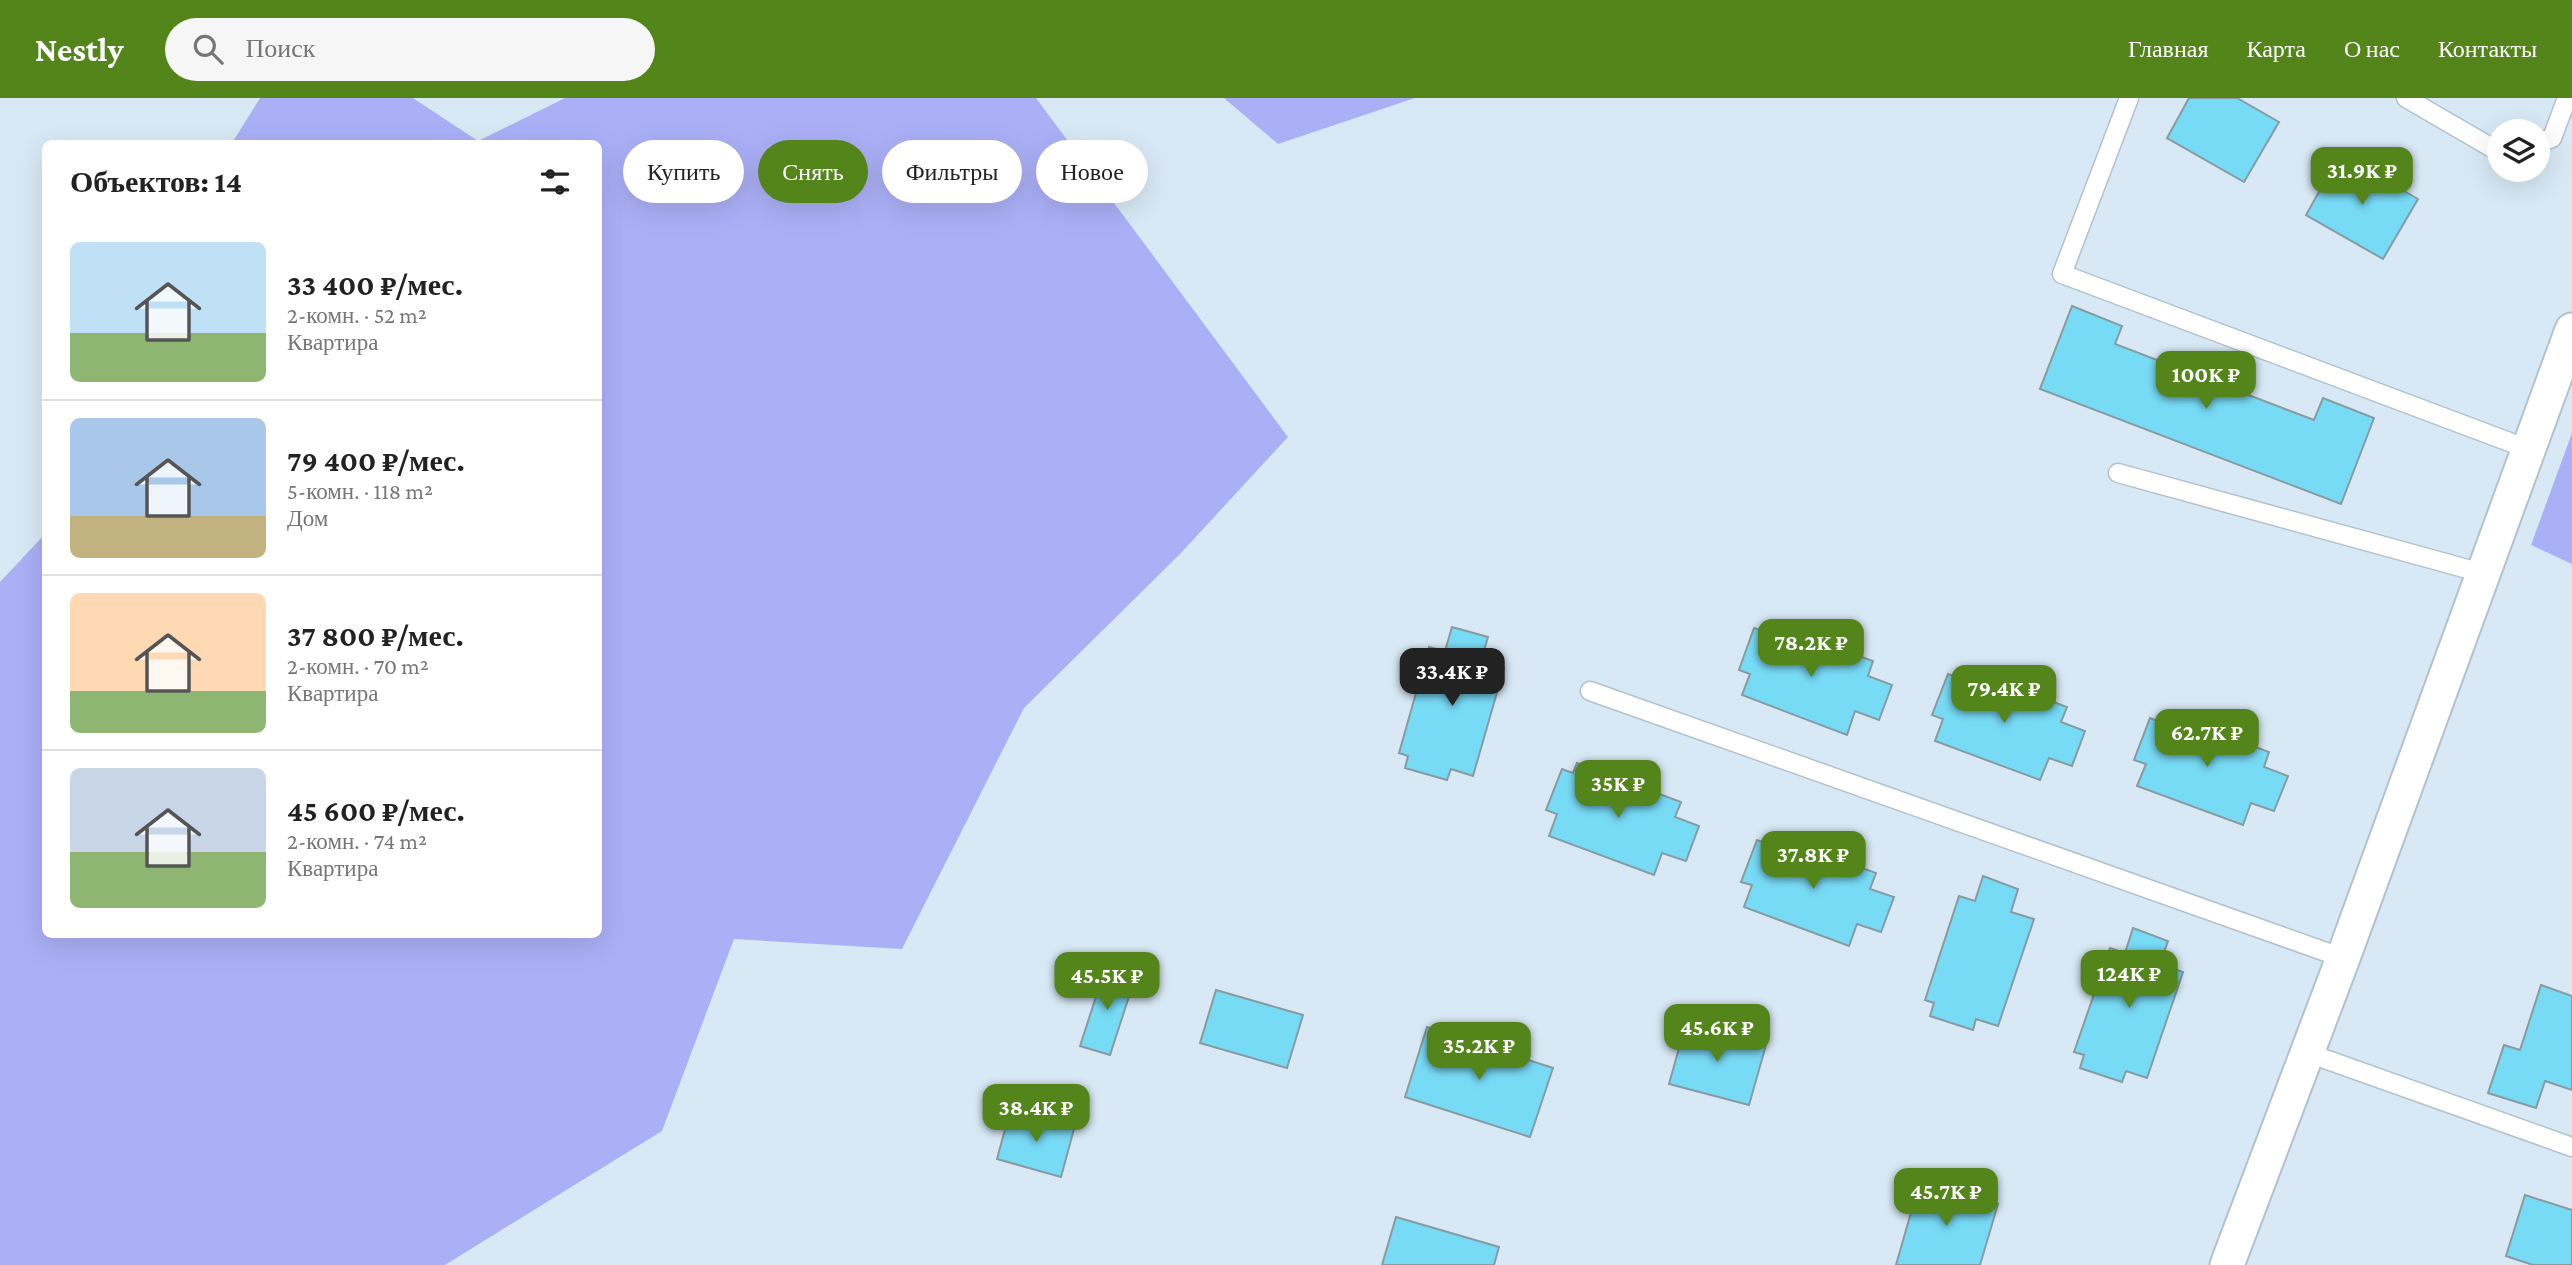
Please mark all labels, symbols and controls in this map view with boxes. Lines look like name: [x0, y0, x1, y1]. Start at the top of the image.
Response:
search box: [165, 18, 655, 81]
icon: search: [189, 30, 227, 68]
text: Nestly: [35, 31, 123, 68]
text: Поиск: [245, 34, 315, 63]
text: Главная: [2128, 35, 2209, 62]
text: Карта: [2247, 35, 2306, 62]
text: О нас: [2344, 35, 2400, 62]
text: Контакты: [2438, 35, 2537, 62]
map controls: [2487, 119, 2550, 182]
button: layers: [2487, 119, 2550, 182]
chip: Купить: [623, 140, 744, 203]
chip: Снять: [758, 140, 868, 203]
chip: Фильтры: [882, 140, 1022, 203]
chip: Новое: [1036, 140, 1148, 203]
pin: 31.9K ₽: [2297, 148, 2427, 207]
text: 31.9K ₽: [2327, 157, 2397, 183]
icon: filters: [536, 163, 574, 201]
text: Объектов: 14: [70, 165, 242, 198]
text: 33 400 ₽/мес.: [287, 268, 463, 301]
icon: home: [126, 270, 210, 354]
text: 2-комн. · 52 m²: [287, 302, 427, 328]
text: Квартира: [287, 329, 378, 355]
pin: 100K ₽: [2149, 352, 2263, 411]
text: 100K ₽: [2172, 361, 2240, 387]
text: 79 400 ₽/мес.: [287, 444, 465, 477]
icon: home: [126, 446, 210, 530]
text: 5-комн. · 118 m²: [287, 478, 433, 504]
text: Дом: [287, 505, 328, 531]
text: 37 800 ₽/мес.: [287, 619, 464, 652]
pin: 78.2K ₽: [1746, 620, 1876, 679]
icon: home: [126, 621, 210, 705]
text: 78.2K ₽: [1774, 629, 1848, 655]
pin: 33.4K ₽: [1387, 648, 1517, 708]
text: 2-комн. · 70 m²: [287, 653, 429, 679]
text: 33.4K ₽: [1416, 658, 1488, 684]
pin: 79.4K ₽: [1939, 666, 2069, 725]
text: 79.4K ₽: [1967, 675, 2041, 701]
text: Квартира: [287, 680, 378, 706]
pin: 62.7K ₽: [2142, 710, 2272, 769]
text: 62.7K ₽: [2171, 719, 2243, 745]
pin: 35K ₽: [1569, 760, 1667, 820]
text: 35K ₽: [1591, 770, 1645, 796]
text: 45 600 ₽/мес.: [287, 794, 465, 827]
icon: home: [126, 796, 210, 880]
text: 2-комн. · 74 m²: [287, 828, 427, 854]
pin: 37.8K ₽: [1748, 832, 1878, 891]
text: 37.8K ₽: [1777, 841, 1849, 867]
text: Квартира: [287, 855, 378, 881]
pin: 124K ₽: [2072, 950, 2186, 1010]
pin: 45.5K ₽: [1042, 953, 1172, 1012]
text: 124K ₽: [2097, 960, 2161, 986]
text: 45.5K ₽: [1071, 962, 1144, 988]
pin: 45.6K ₽: [1652, 1004, 1782, 1064]
text: 45.6K ₽: [1680, 1014, 1754, 1040]
pin: 35.2K ₽: [1414, 1023, 1544, 1082]
text: 35.2K ₽: [1443, 1032, 1515, 1058]
pin: 38.4K ₽: [971, 1084, 1101, 1144]
text: 38.4K ₽: [999, 1094, 1073, 1120]
pin: 45.7K ₽: [1881, 1168, 2011, 1228]
text: 45.7K ₽: [1910, 1178, 1982, 1204]

